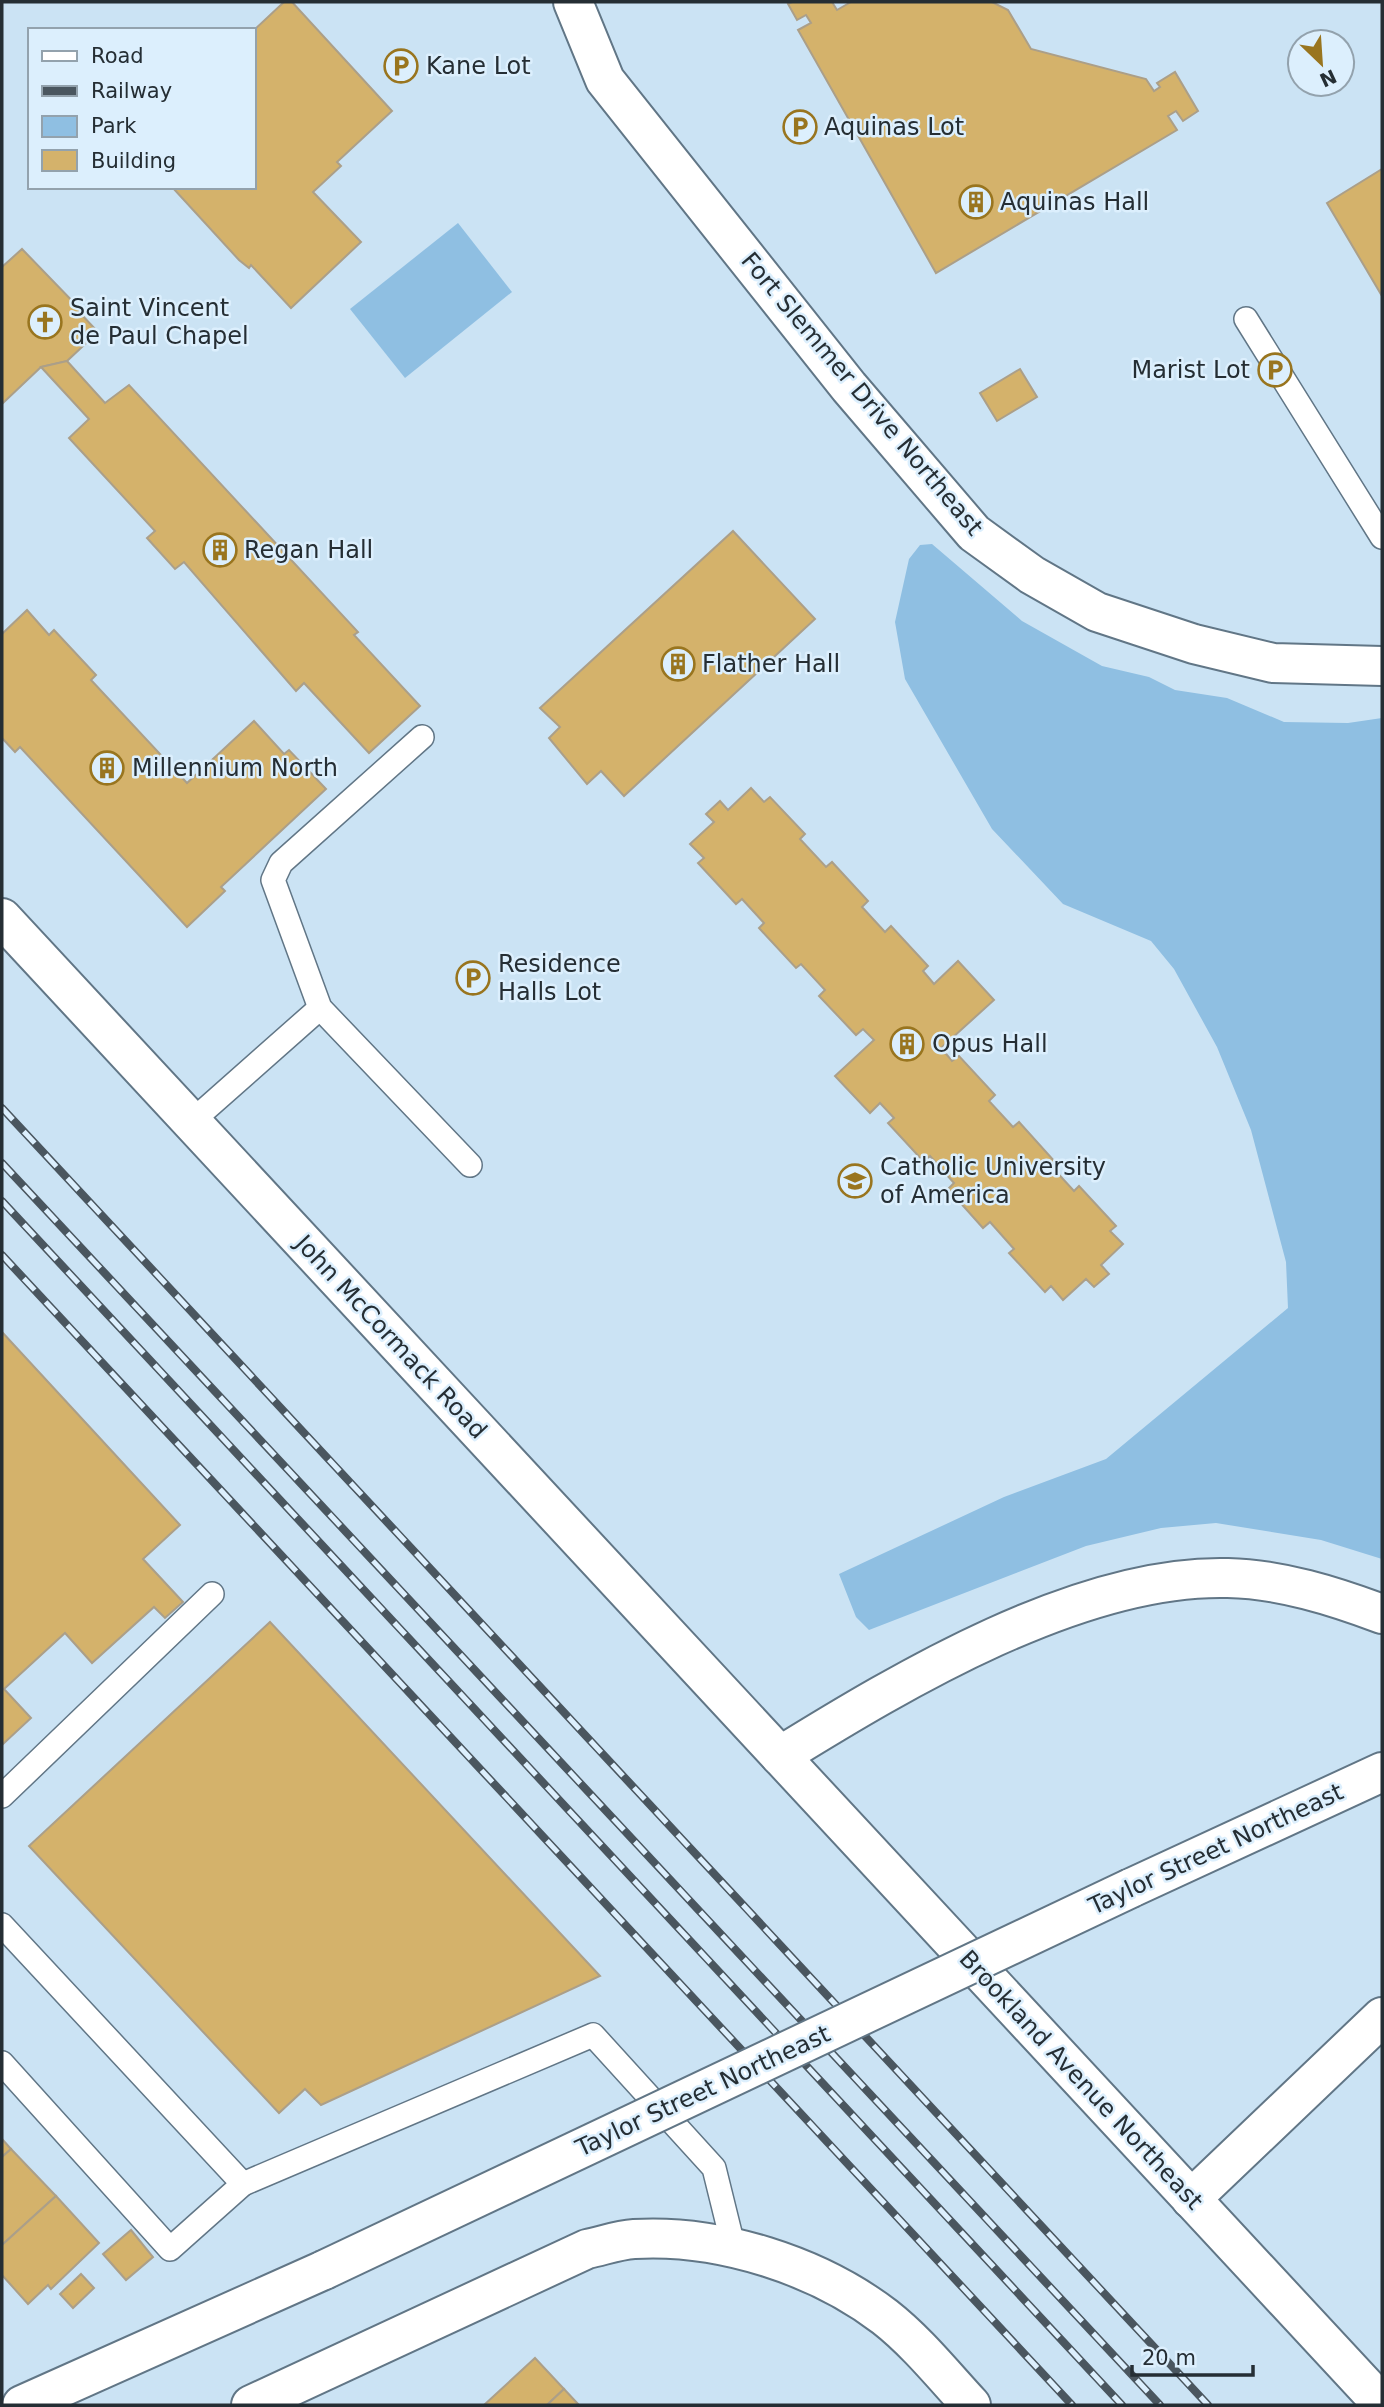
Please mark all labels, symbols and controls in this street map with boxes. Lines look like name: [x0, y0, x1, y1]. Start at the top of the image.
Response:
legend: [28, 28, 256, 189]
north arrow: [1286, 28, 1356, 98]
text: Road: [91, 44, 144, 68]
parking icon: Kane Lot: [382, 47, 420, 85]
place label: Kane Lot: [426, 52, 531, 80]
text: N: [1316, 65, 1340, 92]
text: Railway: [91, 79, 172, 103]
parking icon: Aquinas Lot: [781, 108, 819, 146]
place label: Aquinas Lot: [824, 113, 964, 141]
text: Park: [91, 114, 137, 138]
text: Building: [91, 149, 176, 173]
building icon: Aquinas Hall: [957, 183, 995, 221]
place label: Aquinas Hall: [1000, 188, 1149, 216]
street label: Fort Slemmer Drive Northeast: [735, 247, 989, 541]
place label: Saint Vincent de Paul Chapel: [70, 294, 249, 350]
church icon: Saint Vincent de Paul Chapel: [26, 303, 64, 341]
parking icon: Marist Lot: [1256, 351, 1294, 389]
place label: Marist Lot: [1131, 356, 1250, 384]
building icon: Regan Hall: [201, 531, 239, 569]
place label: Regan Hall: [244, 536, 373, 564]
building icon: Flather Hall: [659, 645, 697, 683]
place label: Flather Hall: [702, 650, 840, 678]
building icon: Millennium North: [88, 749, 126, 787]
place label: Millennium North: [132, 754, 338, 782]
place label: Residence Halls Lot: [498, 950, 621, 1006]
parking icon: Residence Halls Lot: [454, 959, 492, 997]
building icon: Opus Hall: [888, 1025, 926, 1063]
place label: Opus Hall: [932, 1030, 1048, 1058]
place label: Catholic University of America: [880, 1153, 1106, 1209]
school or university icon: Catholic University of America: [836, 1162, 874, 1200]
street label: John McCormack Road: [288, 1228, 493, 1444]
street label: Taylor Street Northeast: [1083, 1778, 1348, 1921]
street label: Brookland Avenue Northeast: [954, 1945, 1208, 2215]
street label: Taylor Street Northeast: [570, 2020, 835, 2163]
scale bar: [1132, 2334, 1253, 2378]
text: 20 m: [1142, 2346, 1196, 2370]

